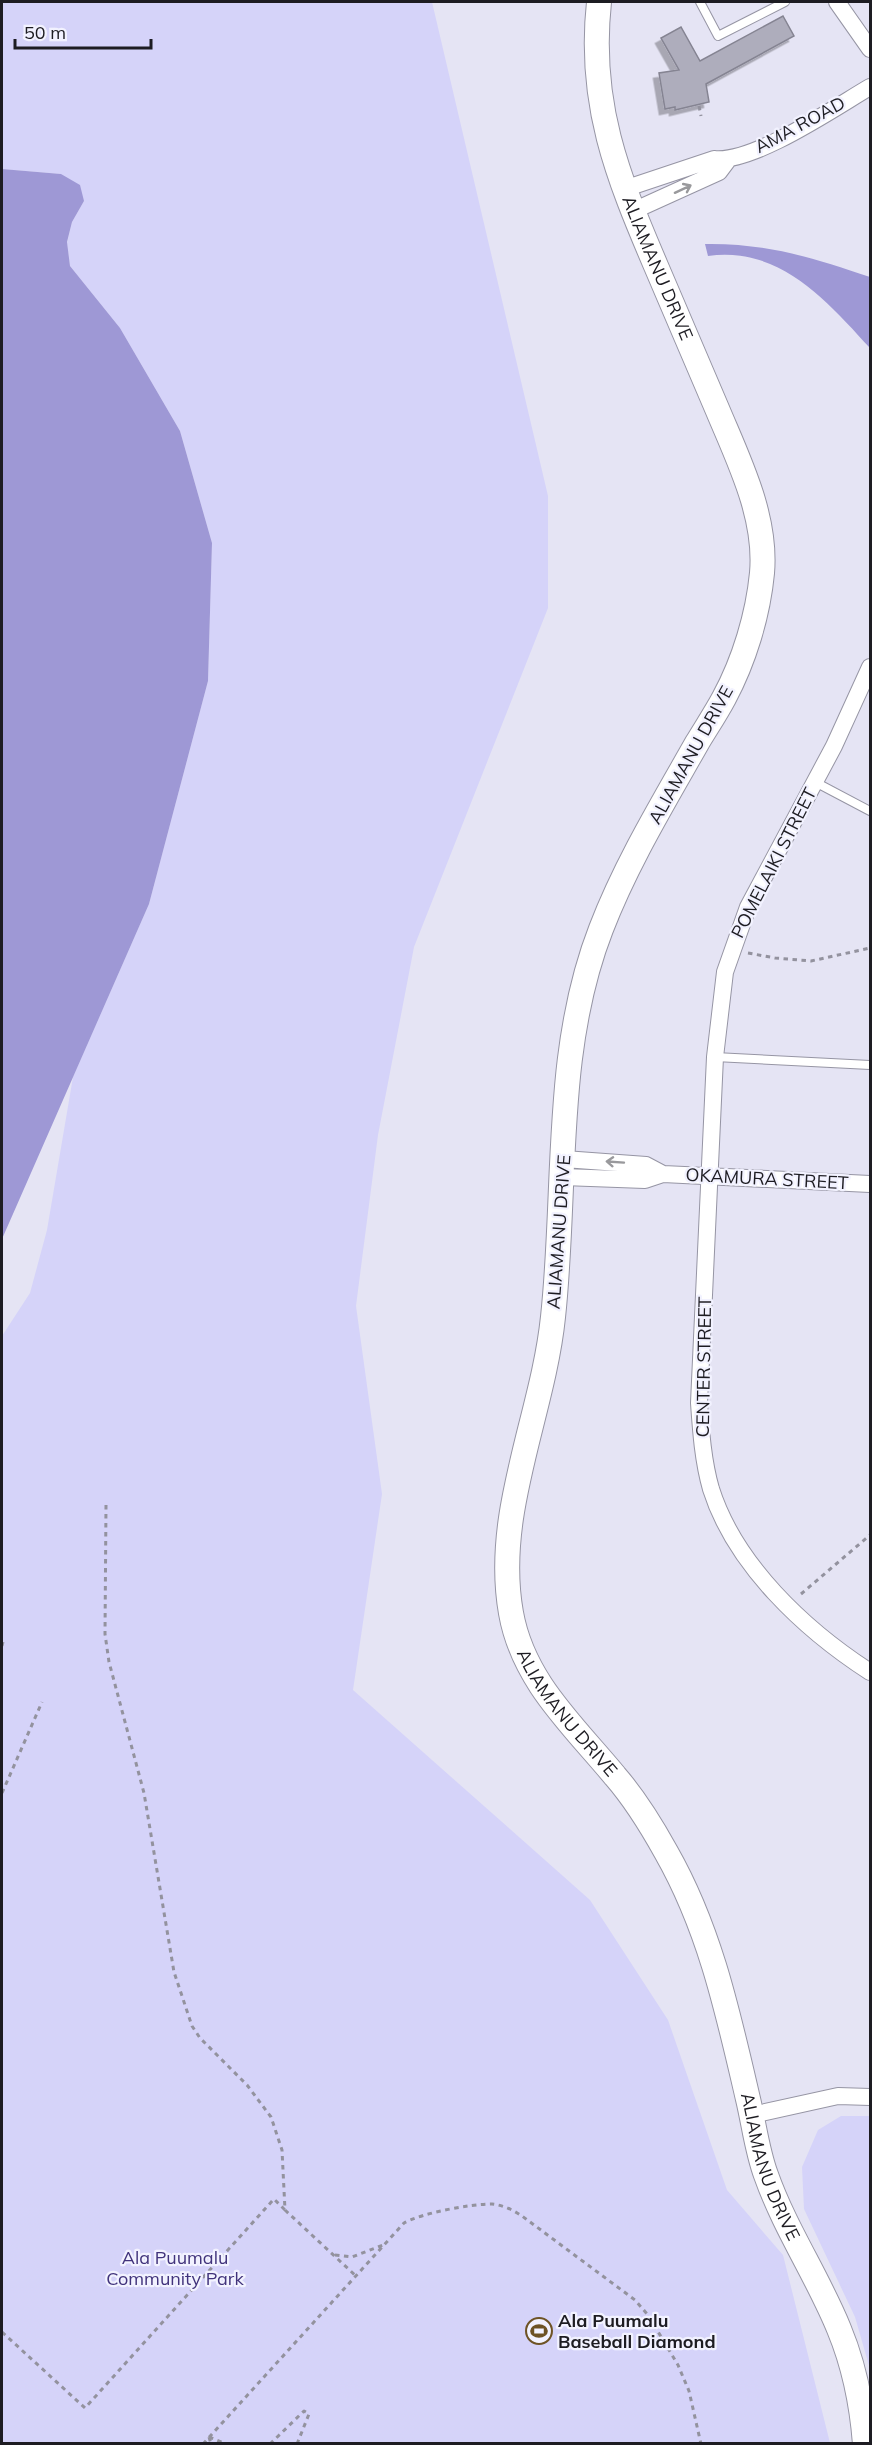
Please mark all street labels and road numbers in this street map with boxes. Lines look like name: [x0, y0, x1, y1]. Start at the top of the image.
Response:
street label: AMA ROAD: [751, 91, 849, 158]
street label: ALIAMANU DRIVE: [617, 192, 698, 344]
street label: ALIAMANU DRIVE: [643, 682, 738, 828]
street label: POMELAIKI STREET: [726, 784, 821, 942]
street label: ALIAMANU DRIVE: [542, 1154, 575, 1310]
street label: OKAMURA STREET: [685, 1163, 849, 1194]
street label: CENTER STREET: [691, 1296, 716, 1438]
street label: ALIAMANU DRIVE: [512, 1645, 623, 1781]
street label: ALIAMANU DRIVE: [736, 2090, 805, 2244]

